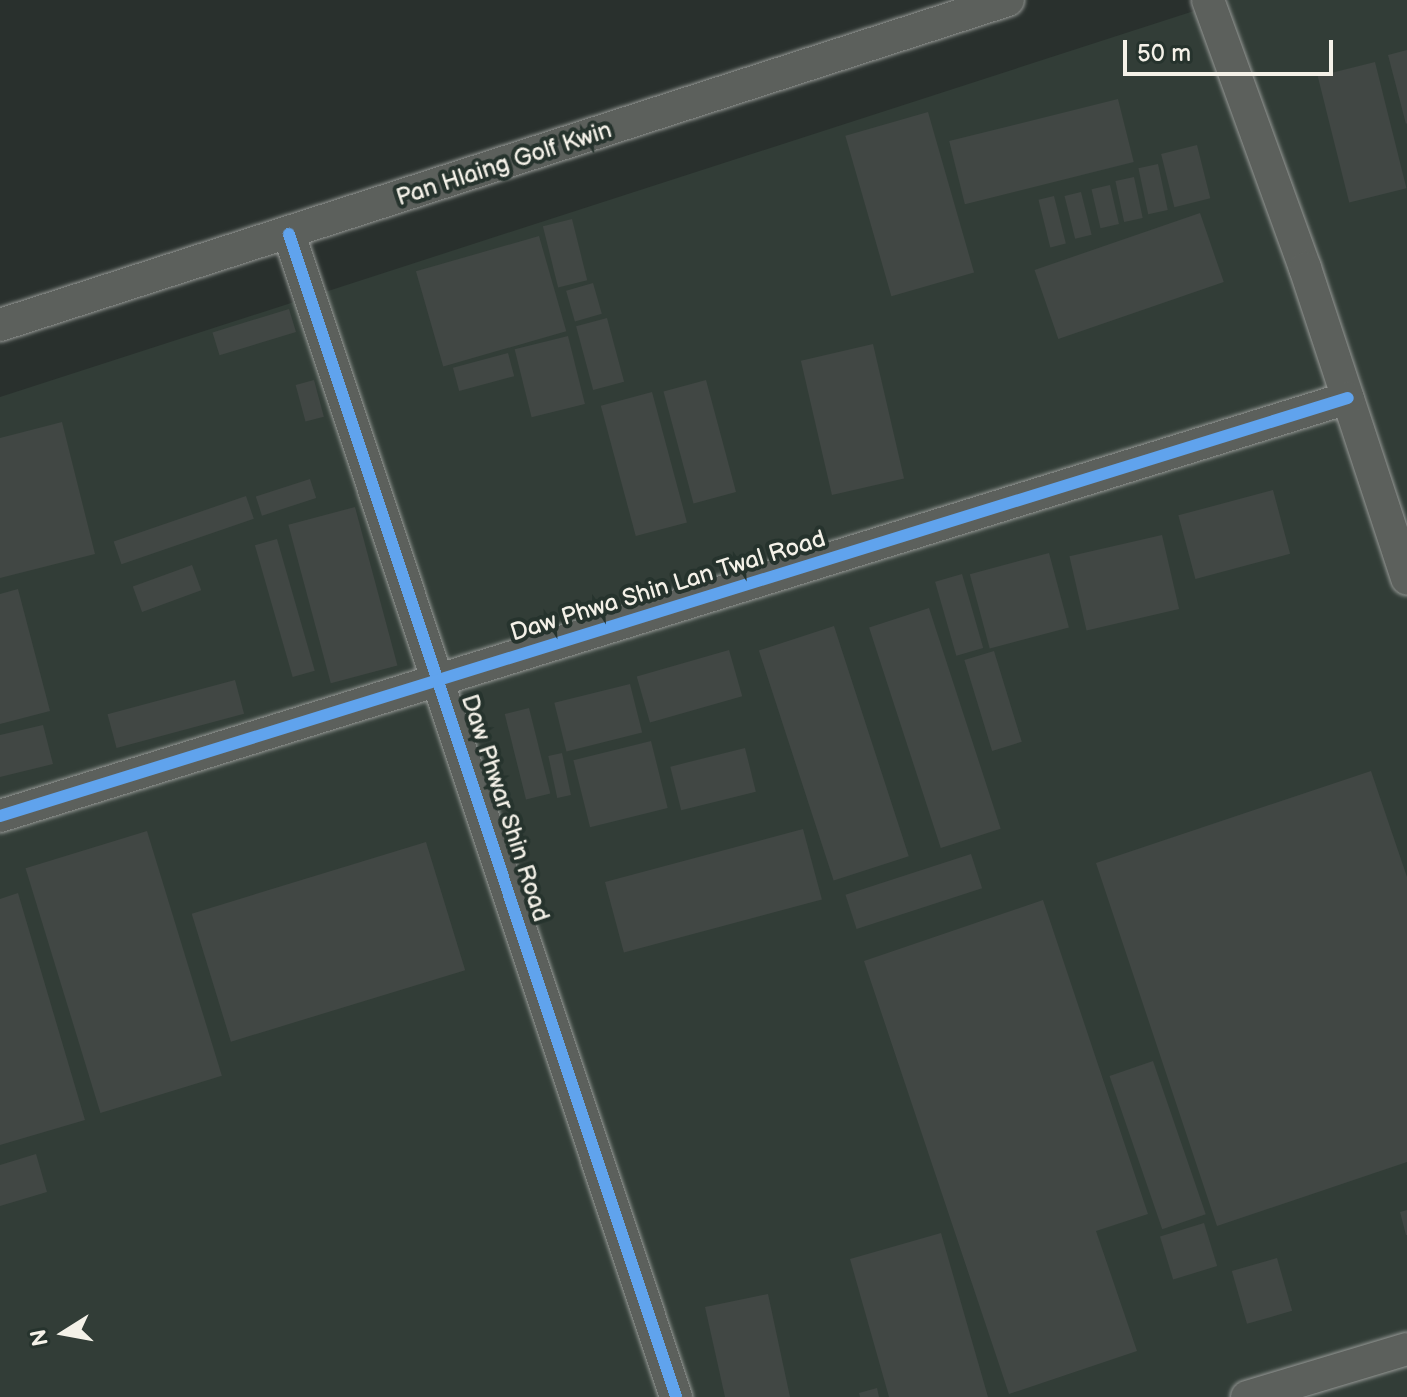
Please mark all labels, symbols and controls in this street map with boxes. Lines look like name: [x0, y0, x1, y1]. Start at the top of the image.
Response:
scale bar: [1127, 24, 1337, 74]
text: 50 m: [1137, 39, 1191, 68]
street label: Pan Hlaing Golf Kwin: [393, 116, 615, 212]
street label: Daw Phwa Shin Lan Twal Road: [506, 524, 830, 648]
street label: Daw Phwar Shin Road: [455, 691, 555, 925]
north arrow: [24, 1293, 104, 1373]
text: N: [25, 1327, 55, 1348]

